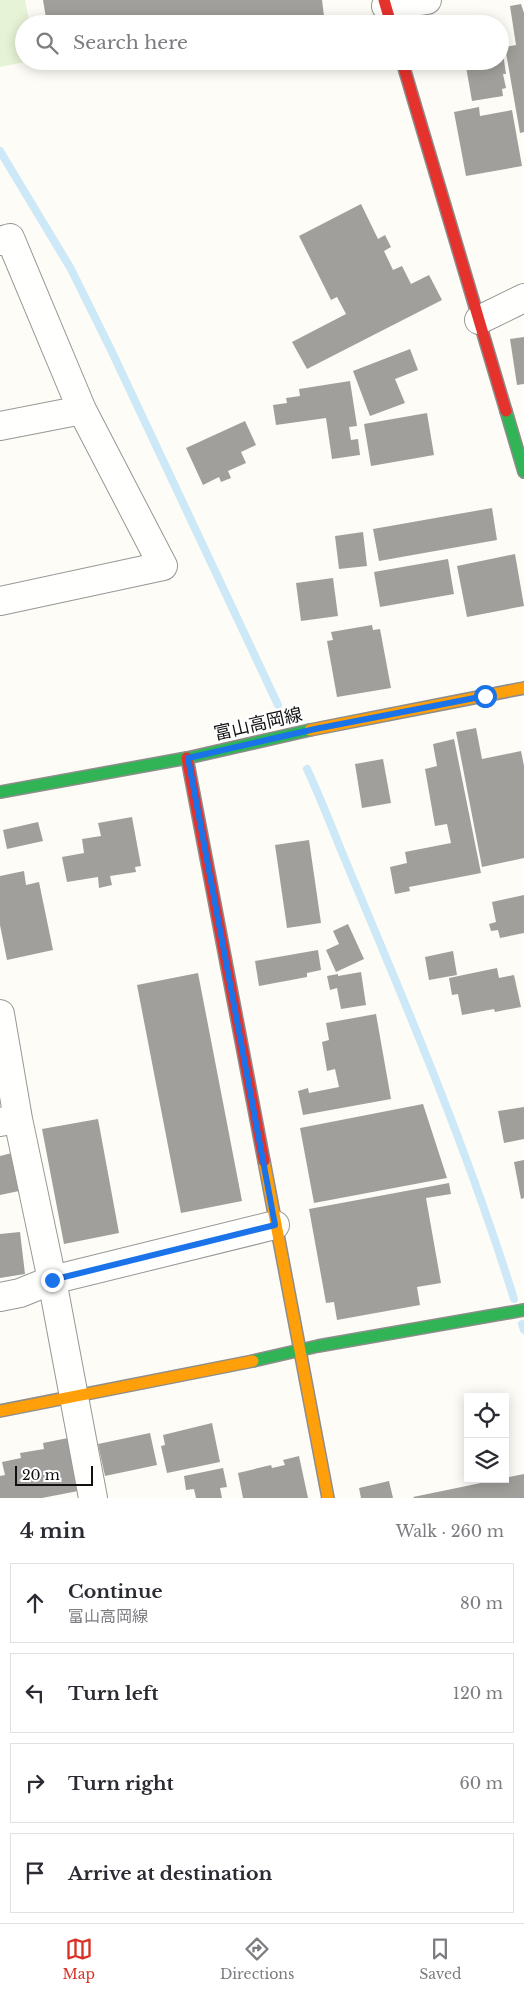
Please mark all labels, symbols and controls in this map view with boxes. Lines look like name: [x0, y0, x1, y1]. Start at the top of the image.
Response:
search box: [15, 15, 509, 70]
icon: search: [33, 29, 61, 57]
text: Search here: [73, 31, 188, 54]
route start: [474, 685, 497, 708]
street label: 富山高岡線: [212, 703, 304, 745]
route end: [41, 1269, 64, 1292]
map controls: [464, 1393, 509, 1483]
button: locate: [464, 1393, 509, 1438]
button: layers: [464, 1438, 509, 1483]
scale bar: [15, 1463, 92, 1486]
text: 20 m: [22, 1466, 60, 1484]
text: 4 min: [20, 1518, 86, 1544]
text: Walk · 260 m: [396, 1521, 504, 1541]
text: Continue: [68, 1580, 163, 1603]
icon: ahead: [21, 1589, 49, 1617]
text: 80 m: [460, 1593, 503, 1613]
text: 富山高岡線: [68, 1606, 148, 1626]
icon: left: [21, 1679, 49, 1707]
text: Turn left: [68, 1682, 159, 1705]
text: 120 m: [453, 1683, 503, 1703]
icon: right: [21, 1769, 49, 1797]
text: Turn right: [68, 1772, 174, 1795]
text: 60 m: [460, 1773, 503, 1793]
icon: arrive: [21, 1859, 49, 1887]
text: Arrive at destination: [68, 1862, 272, 1885]
tab: Map: [62, 1935, 95, 1983]
tab: Directions: [220, 1935, 294, 1983]
tab: Saved: [419, 1935, 462, 1983]

